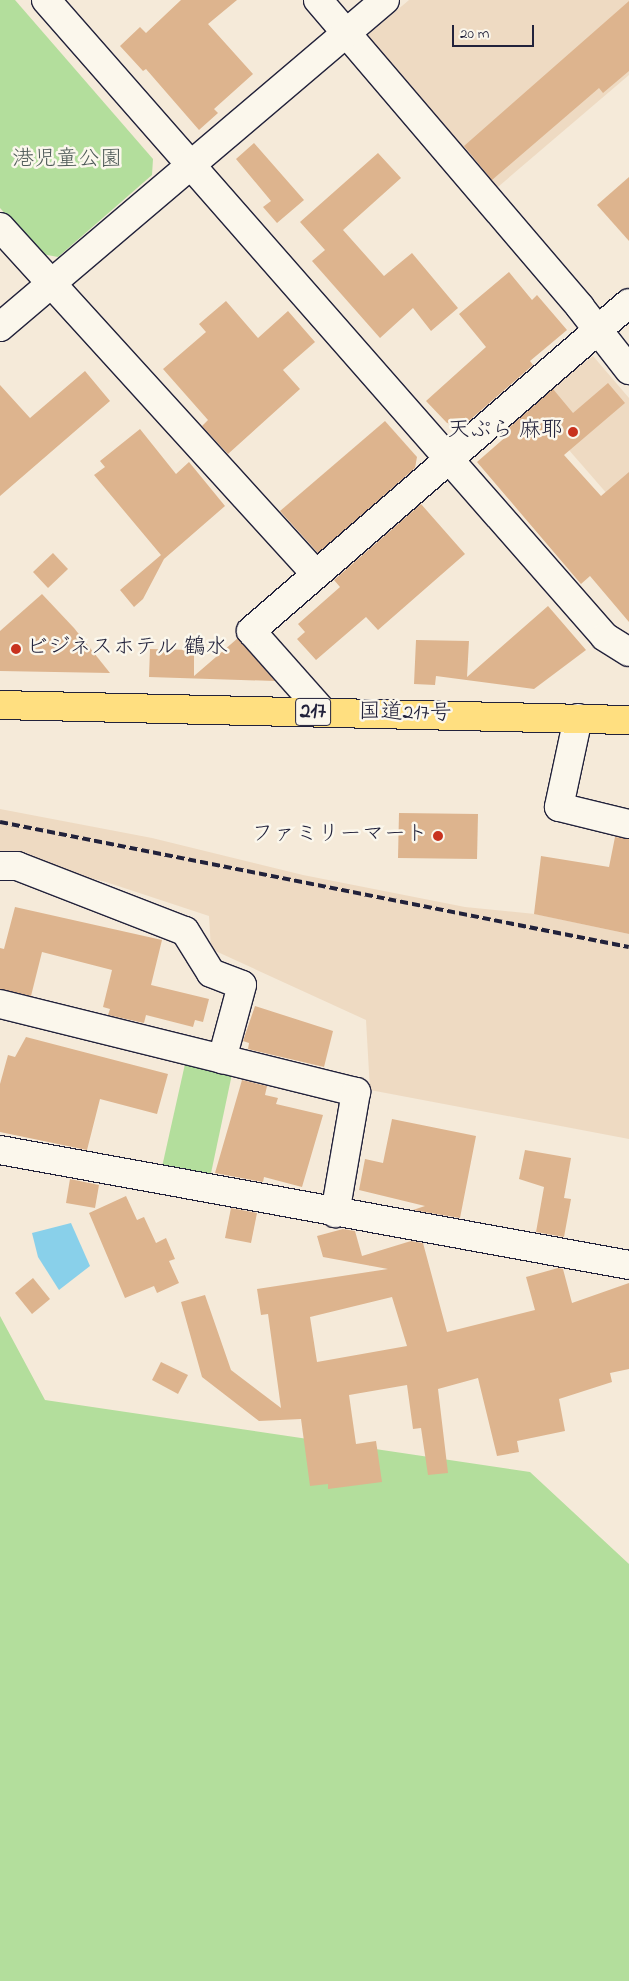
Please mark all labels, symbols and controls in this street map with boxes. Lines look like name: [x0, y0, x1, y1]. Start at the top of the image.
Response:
scale bar: [454, 15, 536, 47]
text: 20 m: [460, 23, 489, 45]
park label: 港児童公園: [12, 148, 122, 174]
place label: 天ぷら 麻耶: [448, 419, 563, 445]
marker: 天ぷら 麻耶: [567, 426, 579, 438]
place label: ビジネスホテル 鶴水: [26, 636, 229, 662]
marker: ビジネスホテル 鶴水: [10, 643, 22, 655]
road number: 217: [294, 694, 332, 730]
street label: 国道217号: [358, 700, 452, 728]
place label: ファミリーマート: [252, 823, 428, 849]
marker: ファミリーマート: [432, 830, 444, 842]

